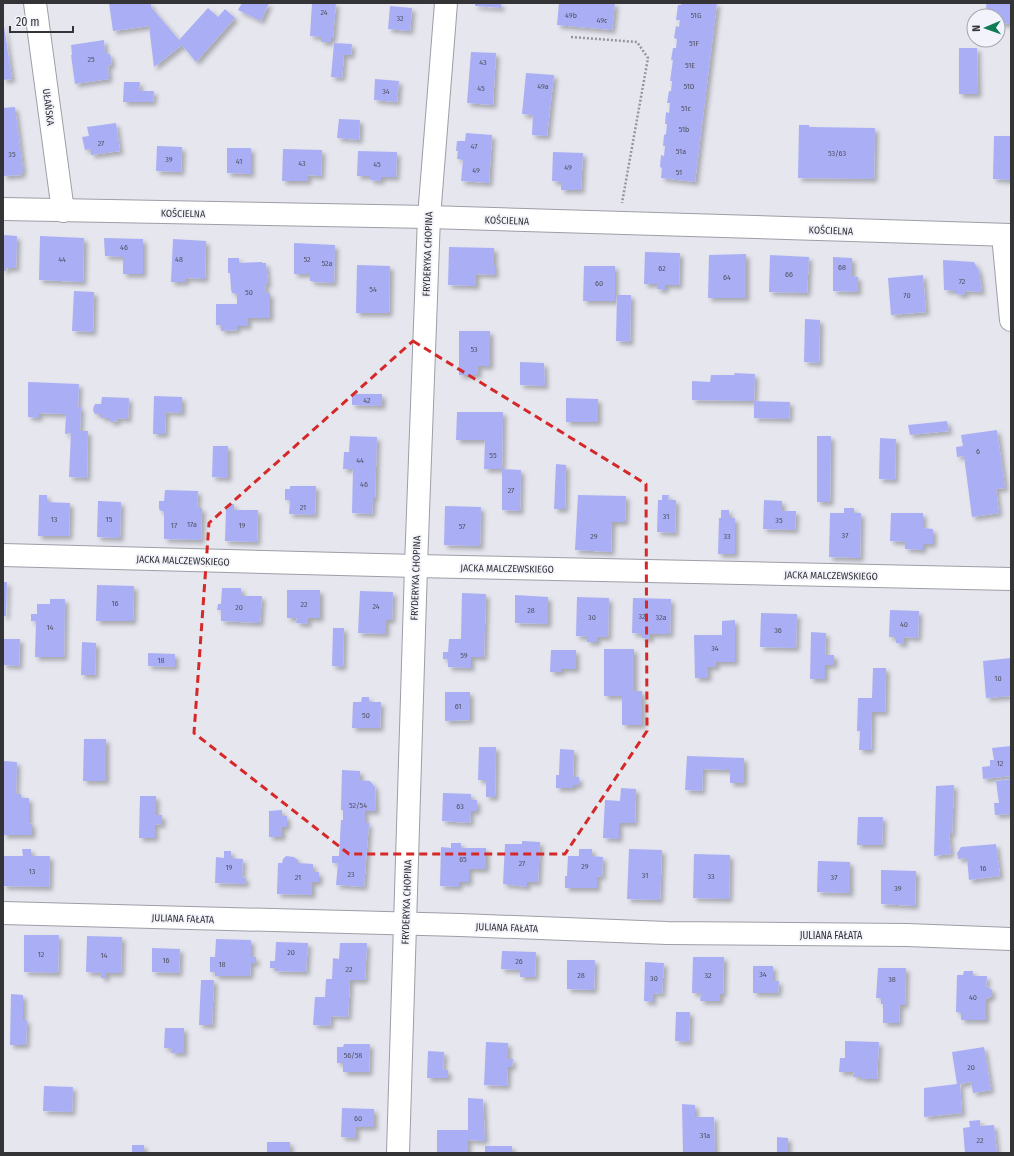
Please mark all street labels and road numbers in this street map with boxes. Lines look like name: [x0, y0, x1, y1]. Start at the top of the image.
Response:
street label: UŁAŃSKA: [40, 88, 58, 127]
street label: KOŚCIELNA: [161, 206, 206, 220]
street label: FRYDERYKA CHOPINA: [421, 211, 435, 297]
street label: KOŚCIELNA: [484, 212, 530, 228]
street label: KOŚCIELNA: [808, 222, 854, 238]
street label: FRYDERYKA CHOPINA: [409, 535, 423, 621]
street label: JACKA MALCZEWSKIEGO: [136, 553, 230, 569]
street label: JACKA MALCZEWSKIEGO: [460, 562, 554, 576]
street label: JACKA MALCZEWSKIEGO: [784, 569, 878, 583]
street label: FRYDERYKA CHOPINA: [400, 859, 414, 945]
street label: JULIANA FAŁATA: [152, 912, 215, 926]
street label: JULIANA FAŁATA: [476, 921, 539, 935]
street label: JULIANA FAŁATA: [800, 930, 863, 942]

